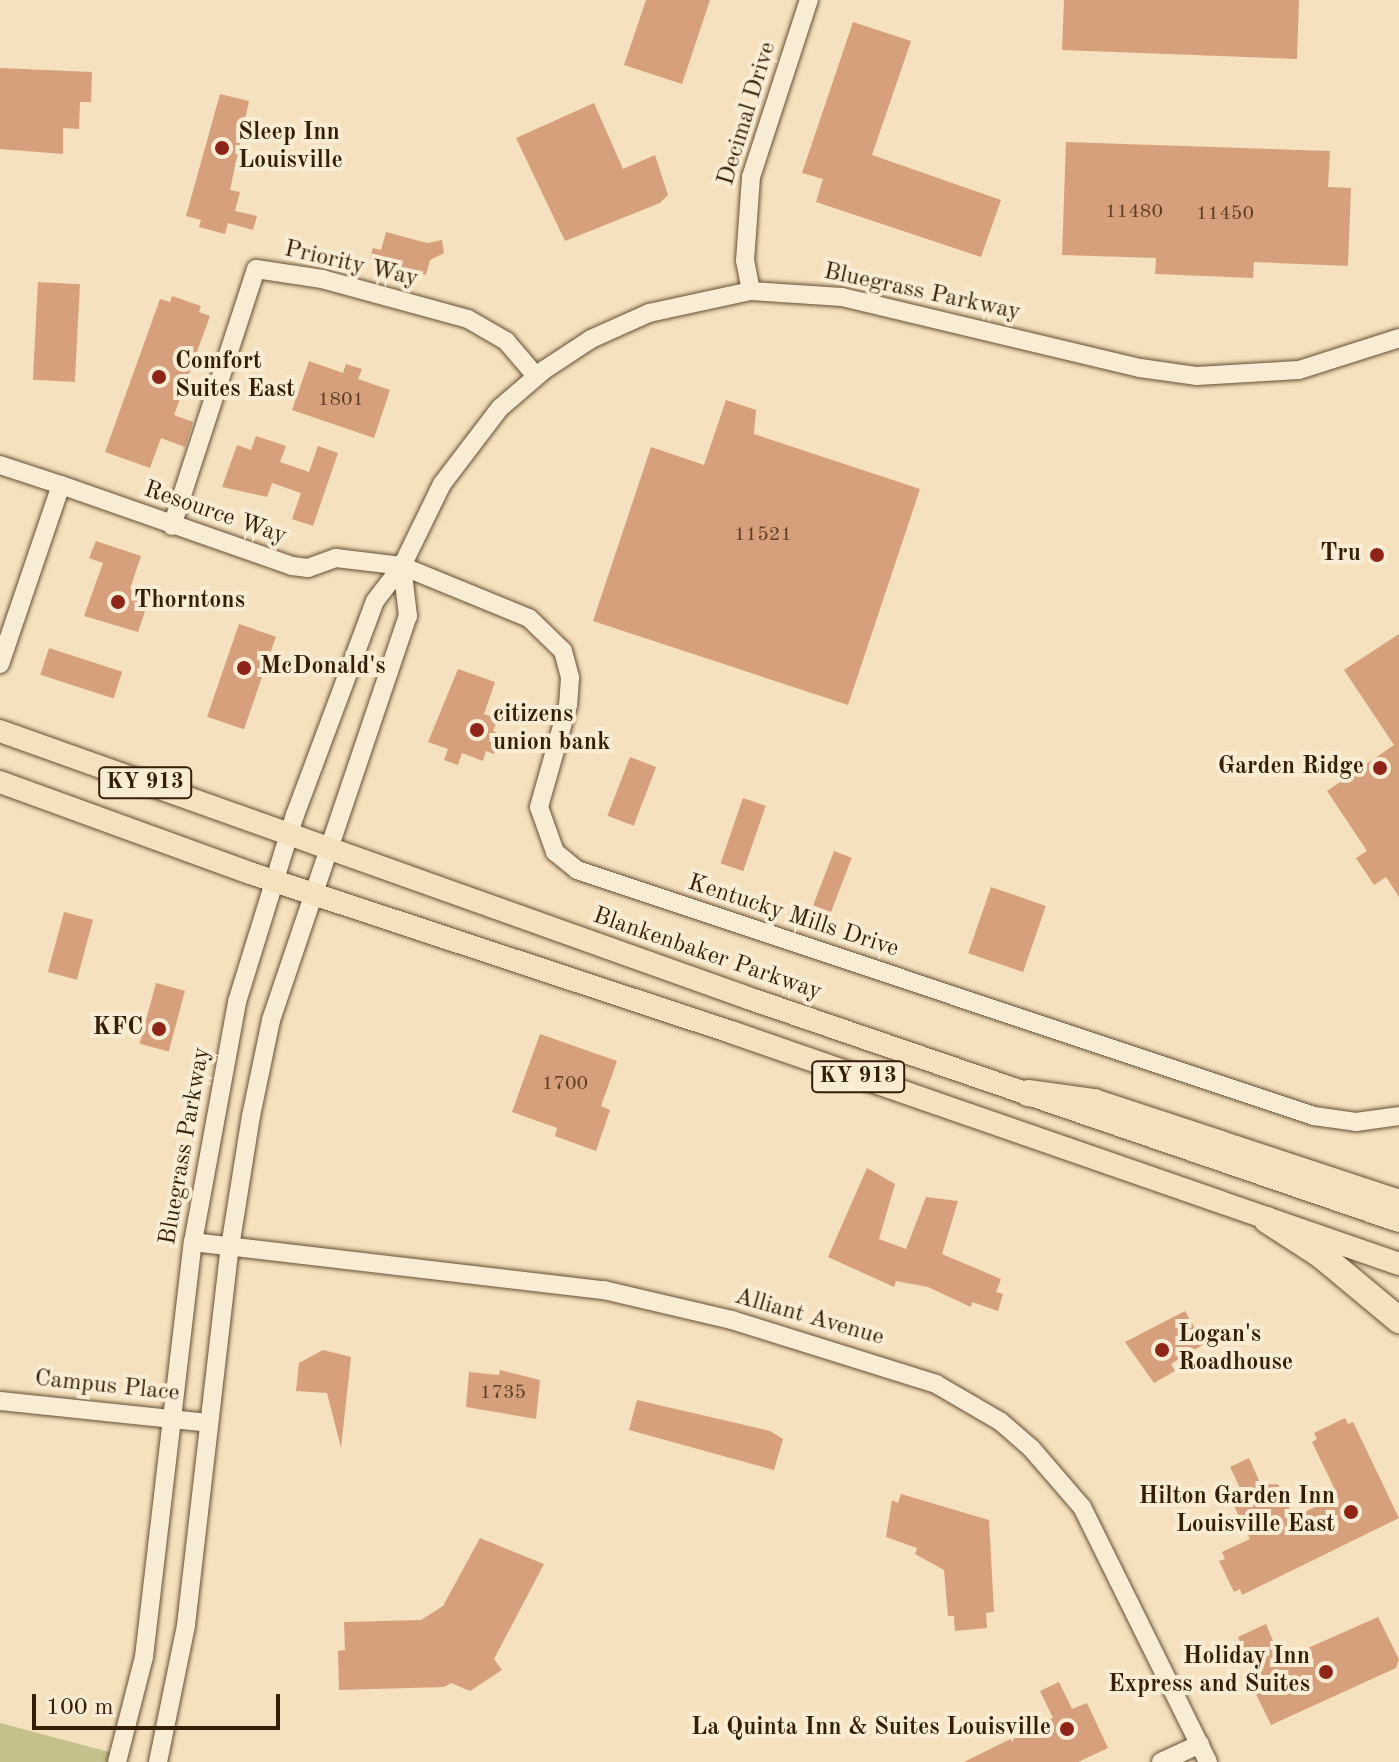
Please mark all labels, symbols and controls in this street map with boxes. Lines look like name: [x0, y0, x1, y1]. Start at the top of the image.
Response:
street label: Decimal Drive: [713, 39, 783, 189]
place label: Sleep Inn Louisville: [238, 120, 343, 176]
marker: Sleep Inn Louisville: [213, 139, 231, 157]
house number: 11480: [1105, 200, 1163, 224]
house number: 11450: [1196, 202, 1254, 226]
street label: Priority Way: [281, 236, 421, 294]
street label: Bluegrass Parkway: [821, 258, 1023, 328]
place label: Comfort Suites East: [175, 349, 295, 405]
marker: Comfort Suites East: [150, 368, 168, 386]
house number: 1801: [318, 388, 364, 412]
street label: Resource Way: [140, 476, 290, 552]
house number: 11521: [734, 523, 792, 547]
place label: Tru: [1320, 541, 1361, 569]
marker: Tru: [1368, 546, 1386, 564]
place label: Thorntons: [134, 588, 245, 616]
marker: Thorntons: [109, 593, 127, 611]
place label: McDonald's: [260, 654, 385, 682]
marker: McDonald's: [235, 659, 253, 677]
place label: citizens union bank: [493, 702, 610, 758]
marker: citizens union bank: [468, 721, 486, 739]
place label: Garden Ridge: [1218, 754, 1364, 782]
marker: Garden Ridge: [1371, 759, 1389, 777]
road number: KY 913: [97, 765, 193, 801]
street label: Kentucky Mills Drive: [684, 869, 902, 965]
street label: Blankenbaker Parkway: [589, 902, 825, 1008]
place label: KFC: [93, 1015, 143, 1043]
marker: KFC: [150, 1020, 168, 1038]
street label: Bluegrass Parkway: [154, 1045, 218, 1247]
road number: KY 913: [810, 1059, 906, 1095]
house number: 1700: [542, 1072, 588, 1096]
street label: Alliant Avenue: [731, 1283, 887, 1353]
place label: Logan's Roadhouse: [1178, 1322, 1293, 1378]
marker: Logan's Roadhouse: [1153, 1341, 1171, 1359]
street label: Campus Place: [33, 1365, 181, 1409]
house number: 1735: [480, 1381, 526, 1405]
place label: Hilton Garden Inn Louisville East: [1138, 1484, 1335, 1540]
marker: Hilton Garden Inn Louisville East: [1342, 1503, 1360, 1521]
place label: Holiday Inn Express and Suites: [1108, 1644, 1310, 1700]
marker: Holiday Inn Express and Suites: [1317, 1663, 1335, 1681]
scale bar: [36, 1678, 284, 1728]
text: 100 m: [46, 1696, 114, 1720]
place label: La Quinta Inn & Suites Louisville: [691, 1715, 1051, 1743]
marker: La Quinta Inn & Suites Louisville: [1058, 1720, 1076, 1738]

